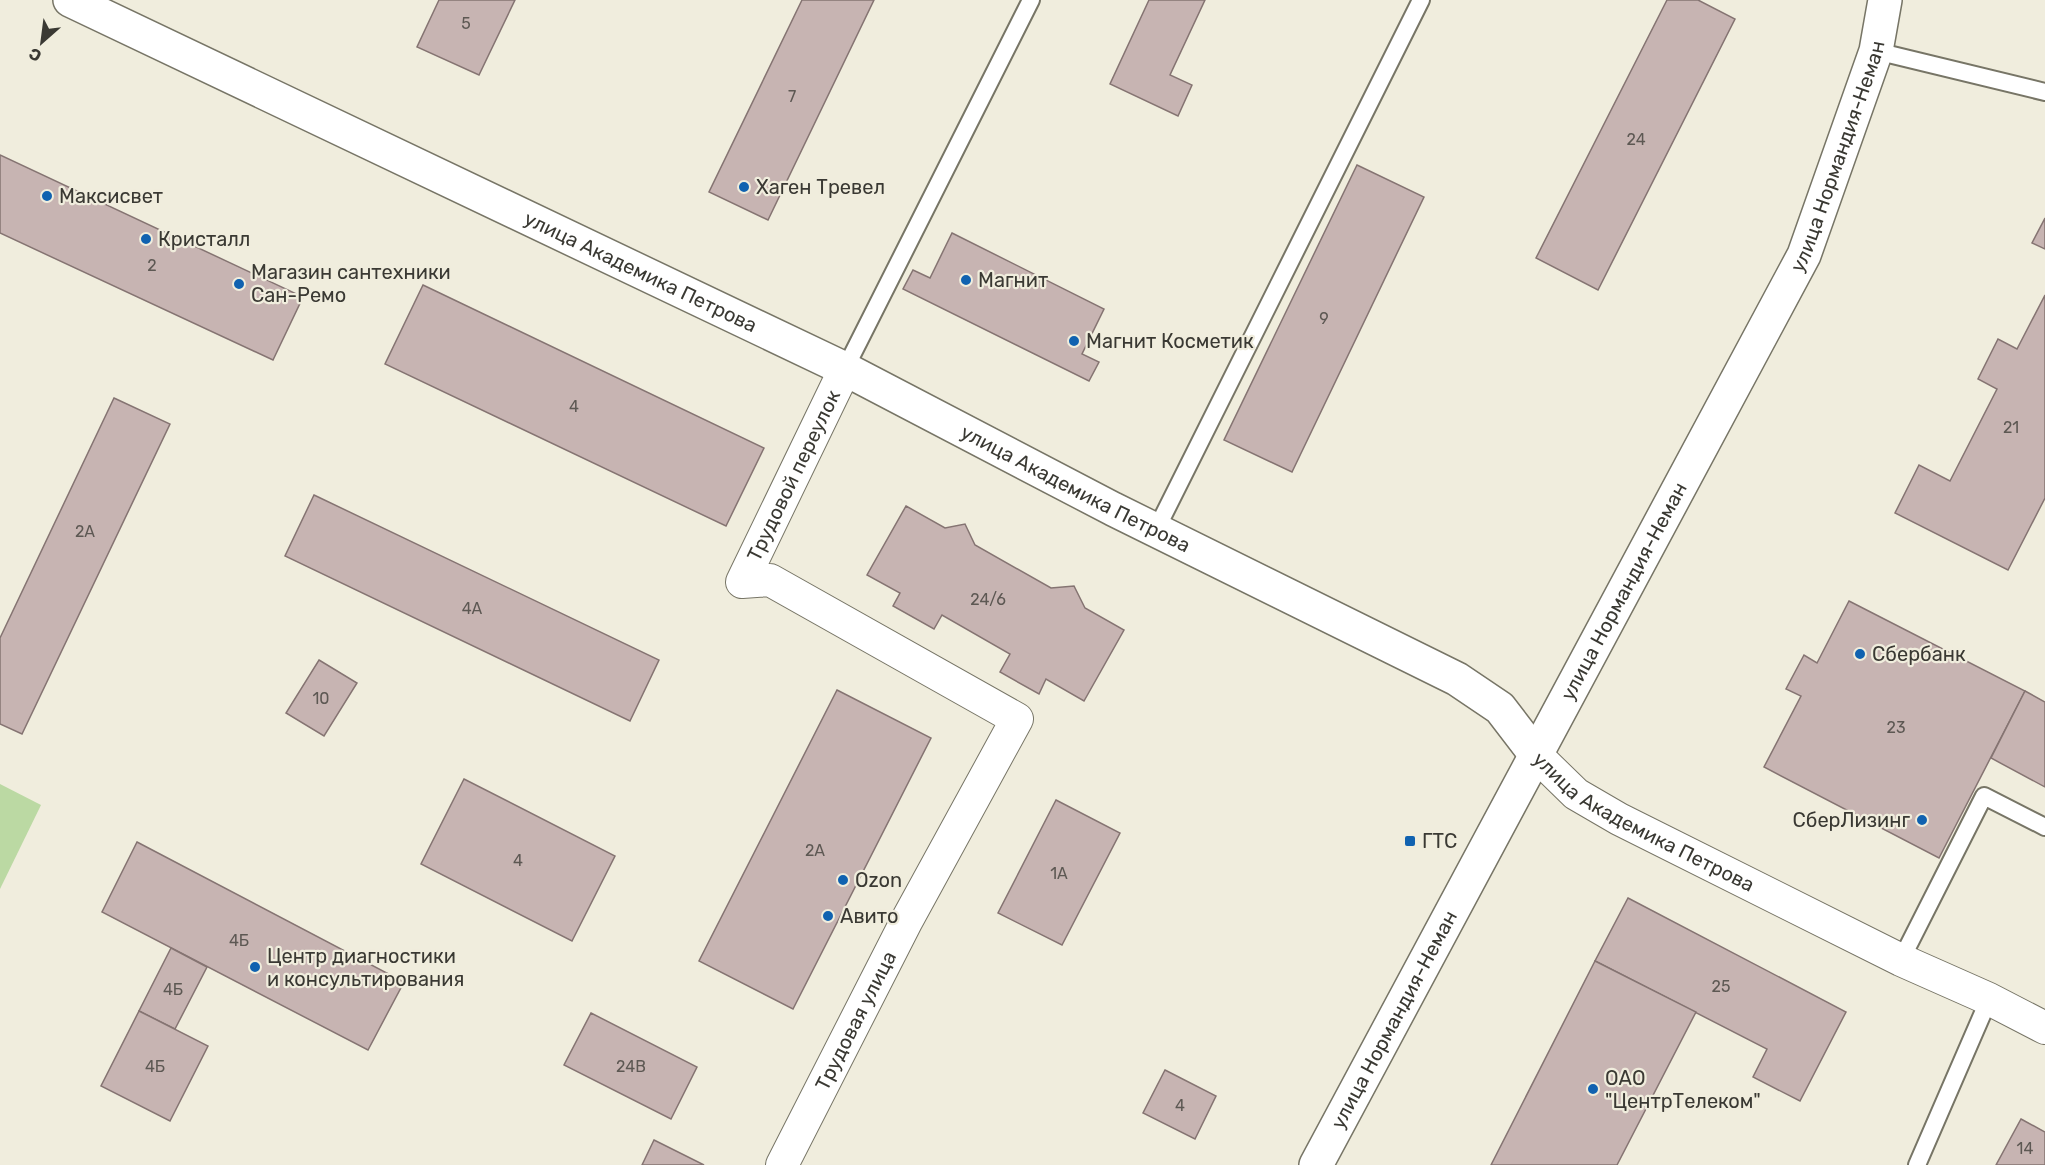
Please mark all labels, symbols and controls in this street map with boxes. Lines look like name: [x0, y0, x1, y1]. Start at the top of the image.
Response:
north arrow: [12, 12, 72, 72]
house number: 5: [461, 14, 471, 33]
street label: улица Нормандия-Неман: [1785, 39, 1890, 276]
text: С: [26, 44, 45, 66]
house number: 7: [788, 87, 796, 106]
house number: 24: [1626, 130, 1646, 149]
place label: Хаген Тревел: [756, 175, 885, 199]
marker: Хаген Тревел: [737, 180, 751, 194]
place label: Максисвет: [59, 184, 163, 208]
marker: Максисвет: [40, 189, 54, 203]
street label: улица Академика Петрова: [520, 206, 761, 337]
place label: Кристалл: [158, 227, 250, 251]
marker: Кристалл: [139, 232, 153, 246]
house number: 2: [147, 256, 157, 275]
place label: Магазин сантехники Сан-Ремо: [251, 260, 451, 307]
place label: Магнит: [978, 268, 1048, 292]
marker: Магнит: [959, 273, 973, 287]
marker: Магазин сантехники Сан-Ремо: [232, 277, 246, 291]
house number: 9: [1319, 309, 1329, 328]
place label: Магнит Косметик: [1086, 329, 1254, 353]
marker: Магнит Косметик: [1067, 334, 1081, 348]
street label: Трудовой переулок: [742, 386, 845, 565]
house number: 4: [569, 397, 579, 416]
house number: 21: [2003, 418, 2019, 437]
street label: улица Академика Петрова: [957, 420, 1194, 557]
street label: улица Нормандия-Неман: [1555, 478, 1692, 704]
house number: 2А: [75, 522, 95, 541]
house number: 24/6: [970, 590, 1006, 609]
house number: 4А: [462, 599, 483, 618]
place label: Сбербанк: [1872, 642, 1966, 666]
marker: Сбербанк: [1853, 647, 1867, 661]
house number: 10: [312, 689, 330, 708]
house number: 23: [1886, 718, 1906, 737]
street label: улица Академика Петрова: [1528, 747, 1758, 897]
place label: СберЛизинг: [1792, 808, 1910, 832]
marker: СберЛизинг: [1915, 813, 1929, 827]
place label: ГТС: [1422, 829, 1457, 853]
marker: ГТС: [1403, 834, 1417, 848]
house number: 2А: [805, 841, 825, 860]
house number: 4: [513, 851, 523, 870]
house number: 1А: [1050, 864, 1068, 883]
place label: Ozon: [855, 868, 902, 892]
marker: Ozon: [836, 873, 850, 887]
place label: Авито: [840, 904, 899, 928]
street label: улица Нормандия-Неман: [1326, 906, 1462, 1133]
marker: Авито: [821, 909, 835, 923]
house number: 4Б: [229, 931, 249, 950]
place label: Центр диагностики и консультирования: [267, 944, 464, 991]
street label: Трудовая улица: [810, 947, 901, 1094]
marker: Центр диагностики и консультирования: [248, 960, 262, 974]
house number: 25: [1712, 977, 1730, 996]
house number: 4Б: [163, 980, 183, 999]
house number: 4Б: [145, 1057, 165, 1076]
house number: 24В: [616, 1057, 646, 1076]
place label: ОАО "ЦентрТелеком": [1605, 1066, 1761, 1113]
marker: ОАО "ЦентрТелеком": [1586, 1082, 1600, 1096]
house number: 4: [1175, 1096, 1185, 1115]
house number: 14: [2017, 1139, 2033, 1158]

